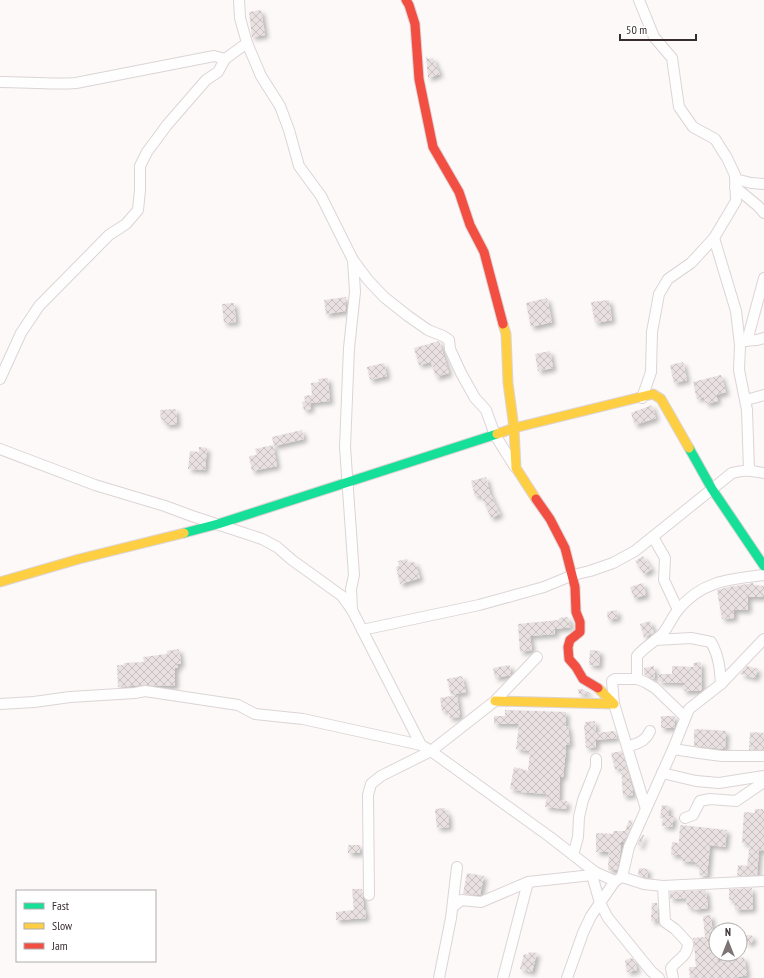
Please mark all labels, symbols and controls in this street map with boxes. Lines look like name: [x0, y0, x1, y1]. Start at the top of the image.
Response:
scale bar: [620, 16, 696, 42]
text: 50 m: [626, 22, 647, 37]
legend: [16, 890, 156, 962]
text: Fast: [52, 898, 70, 913]
text: Slow: [52, 918, 73, 933]
north arrow: [708, 922, 748, 962]
text: N: [725, 925, 731, 939]
text: Jam: [51, 938, 68, 953]

